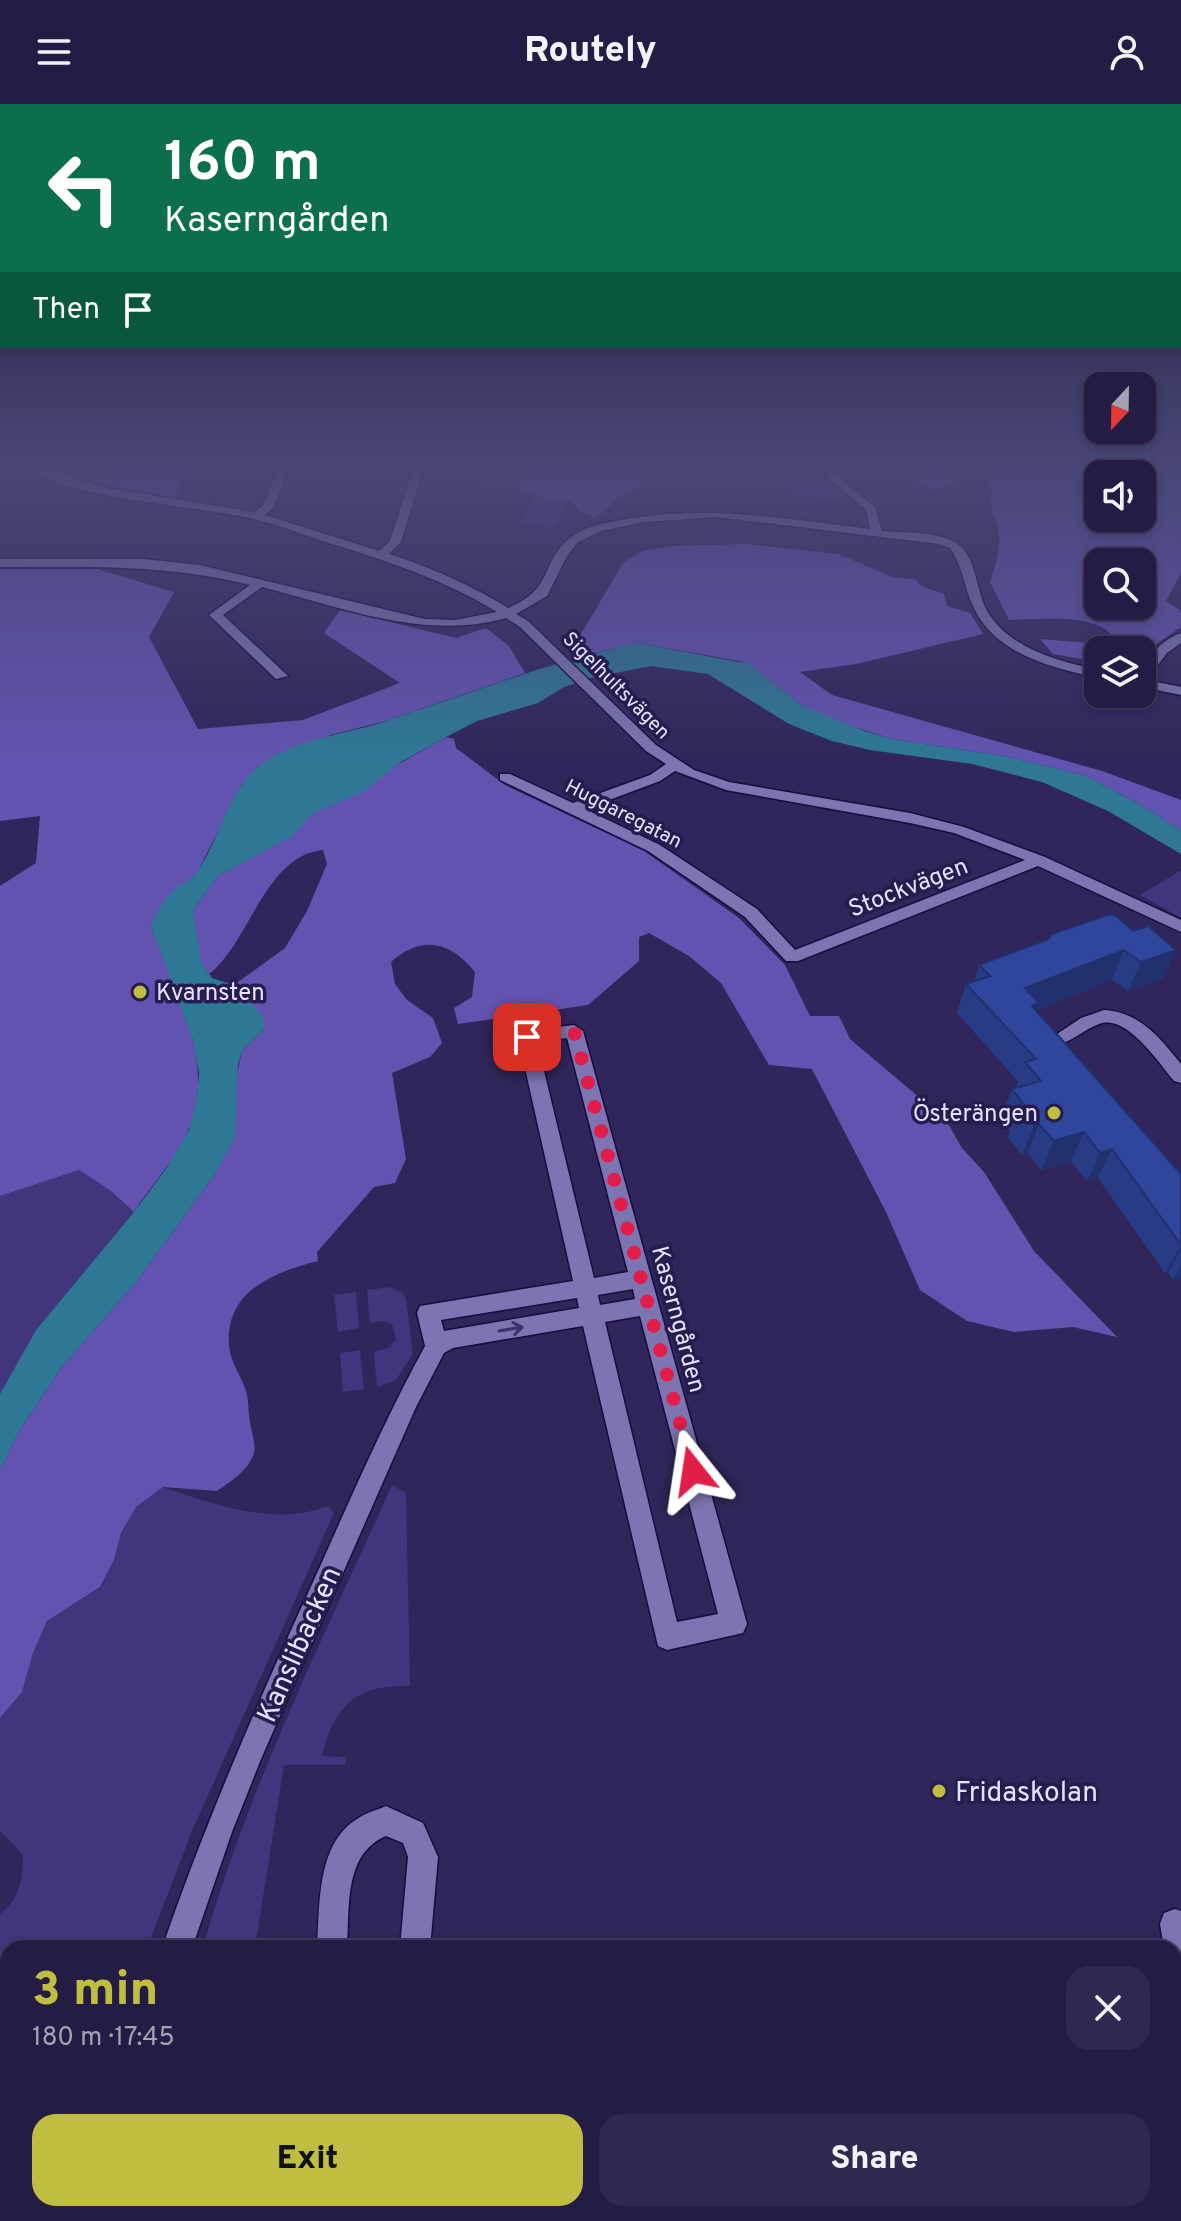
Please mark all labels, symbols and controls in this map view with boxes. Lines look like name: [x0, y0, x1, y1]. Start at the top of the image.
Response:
text: Routely: [524, 29, 657, 75]
icon: menu: [32, 30, 76, 74]
icon: person: [1105, 30, 1149, 74]
text: 160 m: [164, 130, 321, 200]
icon: left: [32, 136, 136, 240]
text: Kaserngården: [164, 199, 390, 245]
icon: arrive: [116, 288, 160, 332]
text: Then: [32, 292, 100, 329]
north arrow: [1084, 372, 1156, 444]
map controls: [1084, 372, 1156, 708]
button: sound: [1084, 460, 1156, 532]
button: search: [1084, 548, 1156, 620]
street label: Sigelhultsvägen: [556, 627, 675, 746]
button: layers: [1084, 636, 1156, 708]
street label: Huggaregatan: [560, 774, 686, 855]
street label: Stockvägen: [845, 852, 973, 925]
place label: Kvarnsten: [156, 979, 265, 1009]
marker: Kvarnsten: [131, 983, 149, 1001]
pin: [493, 1003, 561, 1071]
icon: arrive: [505, 1015, 549, 1059]
place label: Österängen: [913, 1098, 1038, 1130]
marker: Österängen: [1045, 1104, 1063, 1122]
street label: Kaserngården: [643, 1243, 711, 1396]
one-way arrow: [498, 1321, 523, 1336]
position arrow: [651, 1429, 735, 1513]
street label: Kanslibacken: [250, 1562, 351, 1729]
place label: Fridaskolan: [955, 1776, 1098, 1812]
marker: Fridaskolan: [930, 1782, 948, 1800]
text: 3 min: [32, 1962, 158, 2022]
button: close: [1066, 1966, 1150, 2050]
text: 180 m · 17:45: [32, 2022, 175, 2055]
button: Exit: [32, 2114, 583, 2206]
button: Share: [599, 2114, 1150, 2206]

